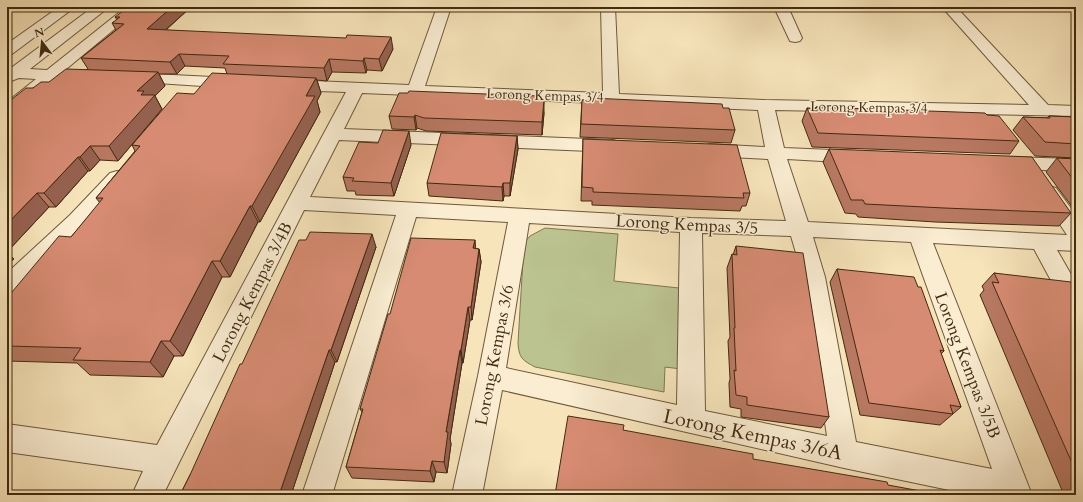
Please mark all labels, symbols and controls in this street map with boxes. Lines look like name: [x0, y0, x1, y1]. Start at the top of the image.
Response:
north arrow: [22, 22, 62, 62]
text: N: [33, 24, 46, 41]
street label: Lorong Kempas 3/4: [486, 84, 604, 107]
street label: Lorong Kempas 3/4: [810, 97, 928, 118]
street label: Lorong Kempas 3/5: [615, 209, 759, 240]
street label: Lorong Kempas 3/4B: [207, 218, 298, 366]
street label: Lorong Kempas 3/6: [470, 282, 519, 427]
street label: Lorong Kempas 3/5B: [929, 289, 1006, 441]
street label: Lorong Kempas 3/6A: [661, 402, 846, 467]

